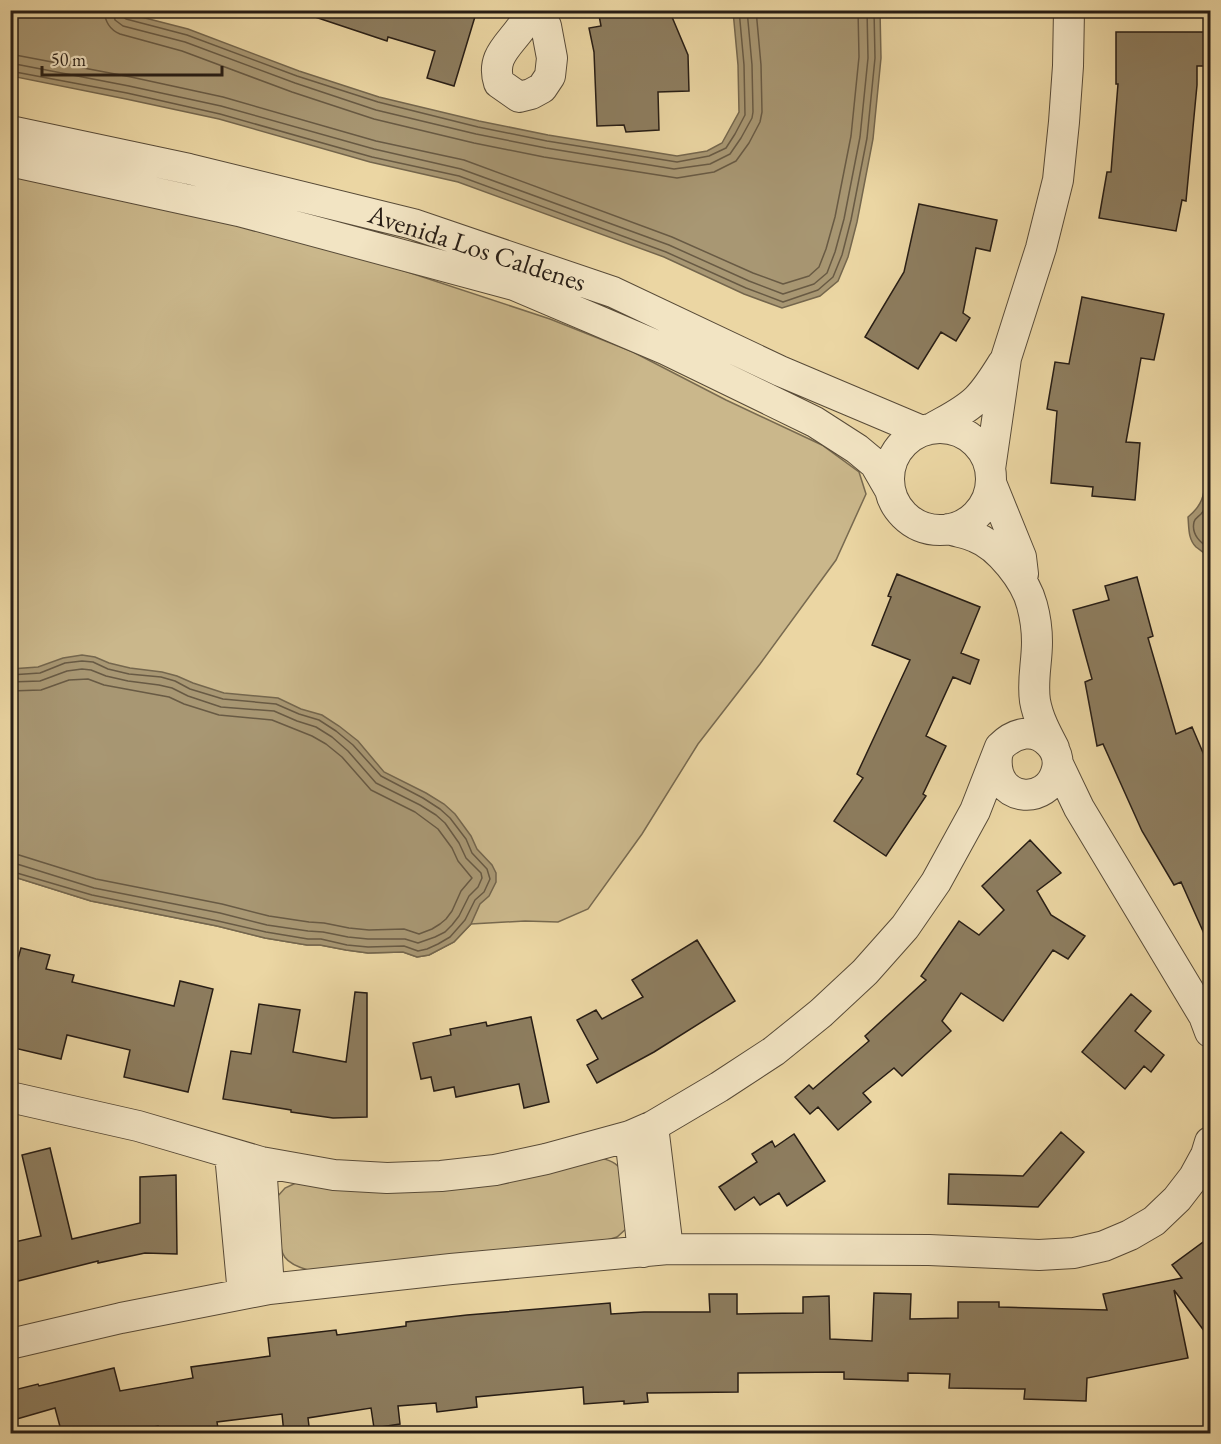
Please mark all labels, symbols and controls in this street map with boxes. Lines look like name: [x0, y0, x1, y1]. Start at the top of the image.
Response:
scale bar: [42, 39, 222, 77]
text: 50 m: [51, 48, 86, 71]
street label: Avenida Los Caldenes: [363, 196, 590, 299]

